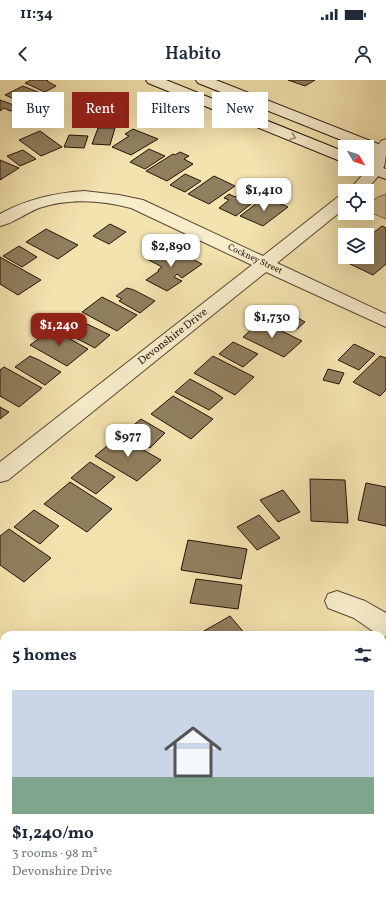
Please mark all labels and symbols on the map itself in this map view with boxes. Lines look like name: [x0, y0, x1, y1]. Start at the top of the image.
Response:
one-way arrow: [290, 132, 297, 140]
north arrow: [338, 140, 374, 176]
pin: $1,410: [231, 178, 297, 212]
pin: $2,890: [138, 234, 204, 268]
street label: Cockney Street: [226, 241, 284, 277]
street label: Devonshire Drive: [135, 305, 211, 369]
pin: $1,730: [239, 305, 305, 339]
pin: $1,240: [26, 313, 92, 347]
pin: $977: [104, 424, 152, 458]

